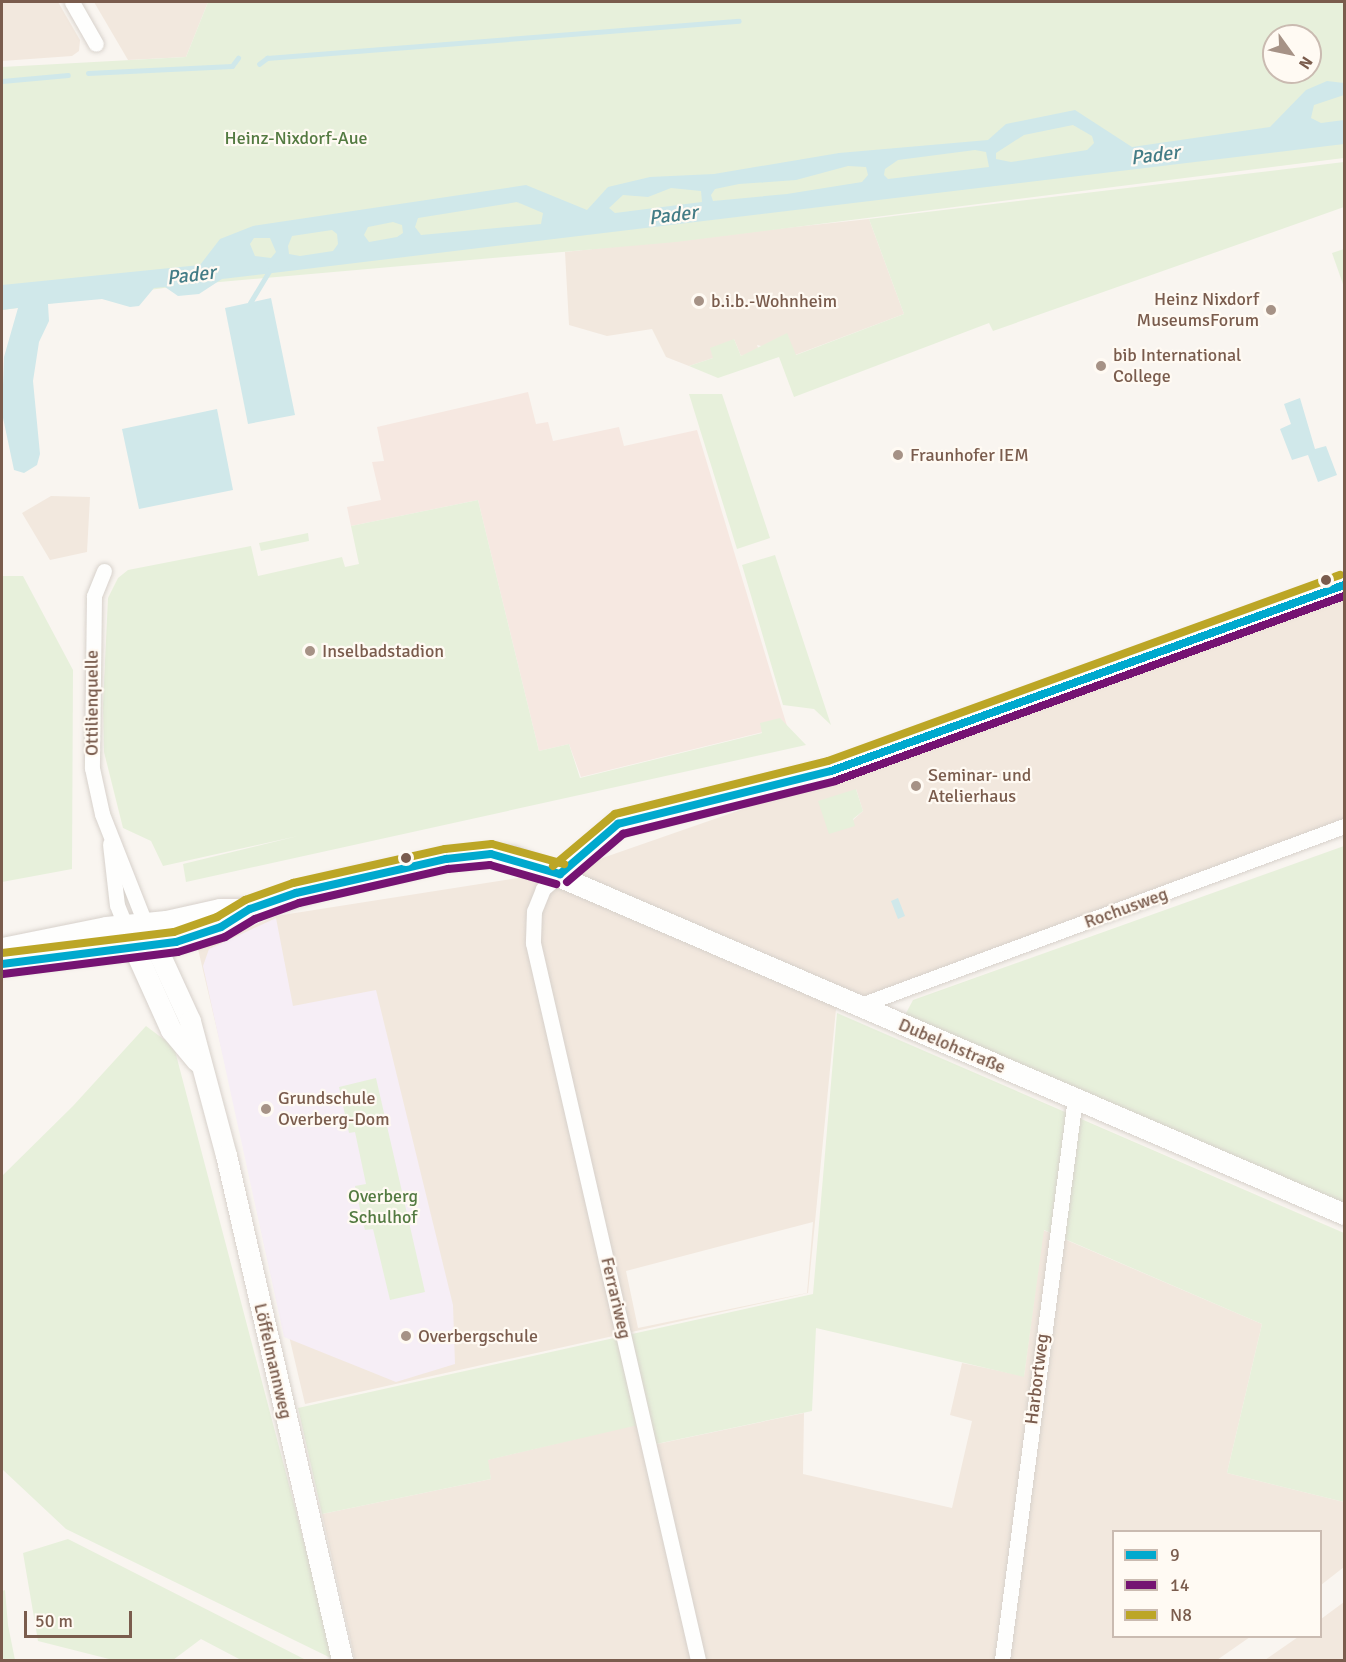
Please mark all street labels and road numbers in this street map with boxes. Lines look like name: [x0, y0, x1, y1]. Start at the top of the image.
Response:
street label: Ottilienquelle: [81, 650, 103, 756]
street label: Rochusweg: [1081, 883, 1171, 933]
street label: Dubelohstraße: [895, 1014, 1009, 1078]
street label: Ferrariweg: [596, 1255, 636, 1341]
street label: Löffelmannweg: [249, 1301, 297, 1421]
street label: Harbortweg: [1021, 1332, 1053, 1426]

